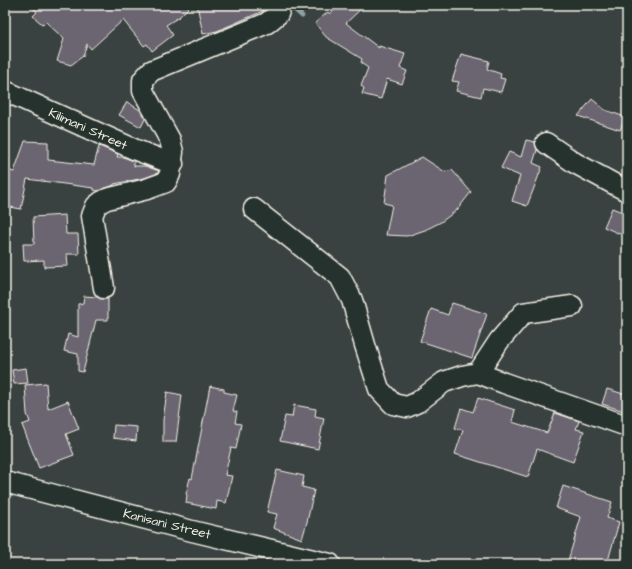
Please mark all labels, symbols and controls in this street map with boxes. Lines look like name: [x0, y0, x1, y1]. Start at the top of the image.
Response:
street label: Kilimani Street: [46, 104, 131, 155]
street label: Kanisani Street: [121, 504, 213, 544]

